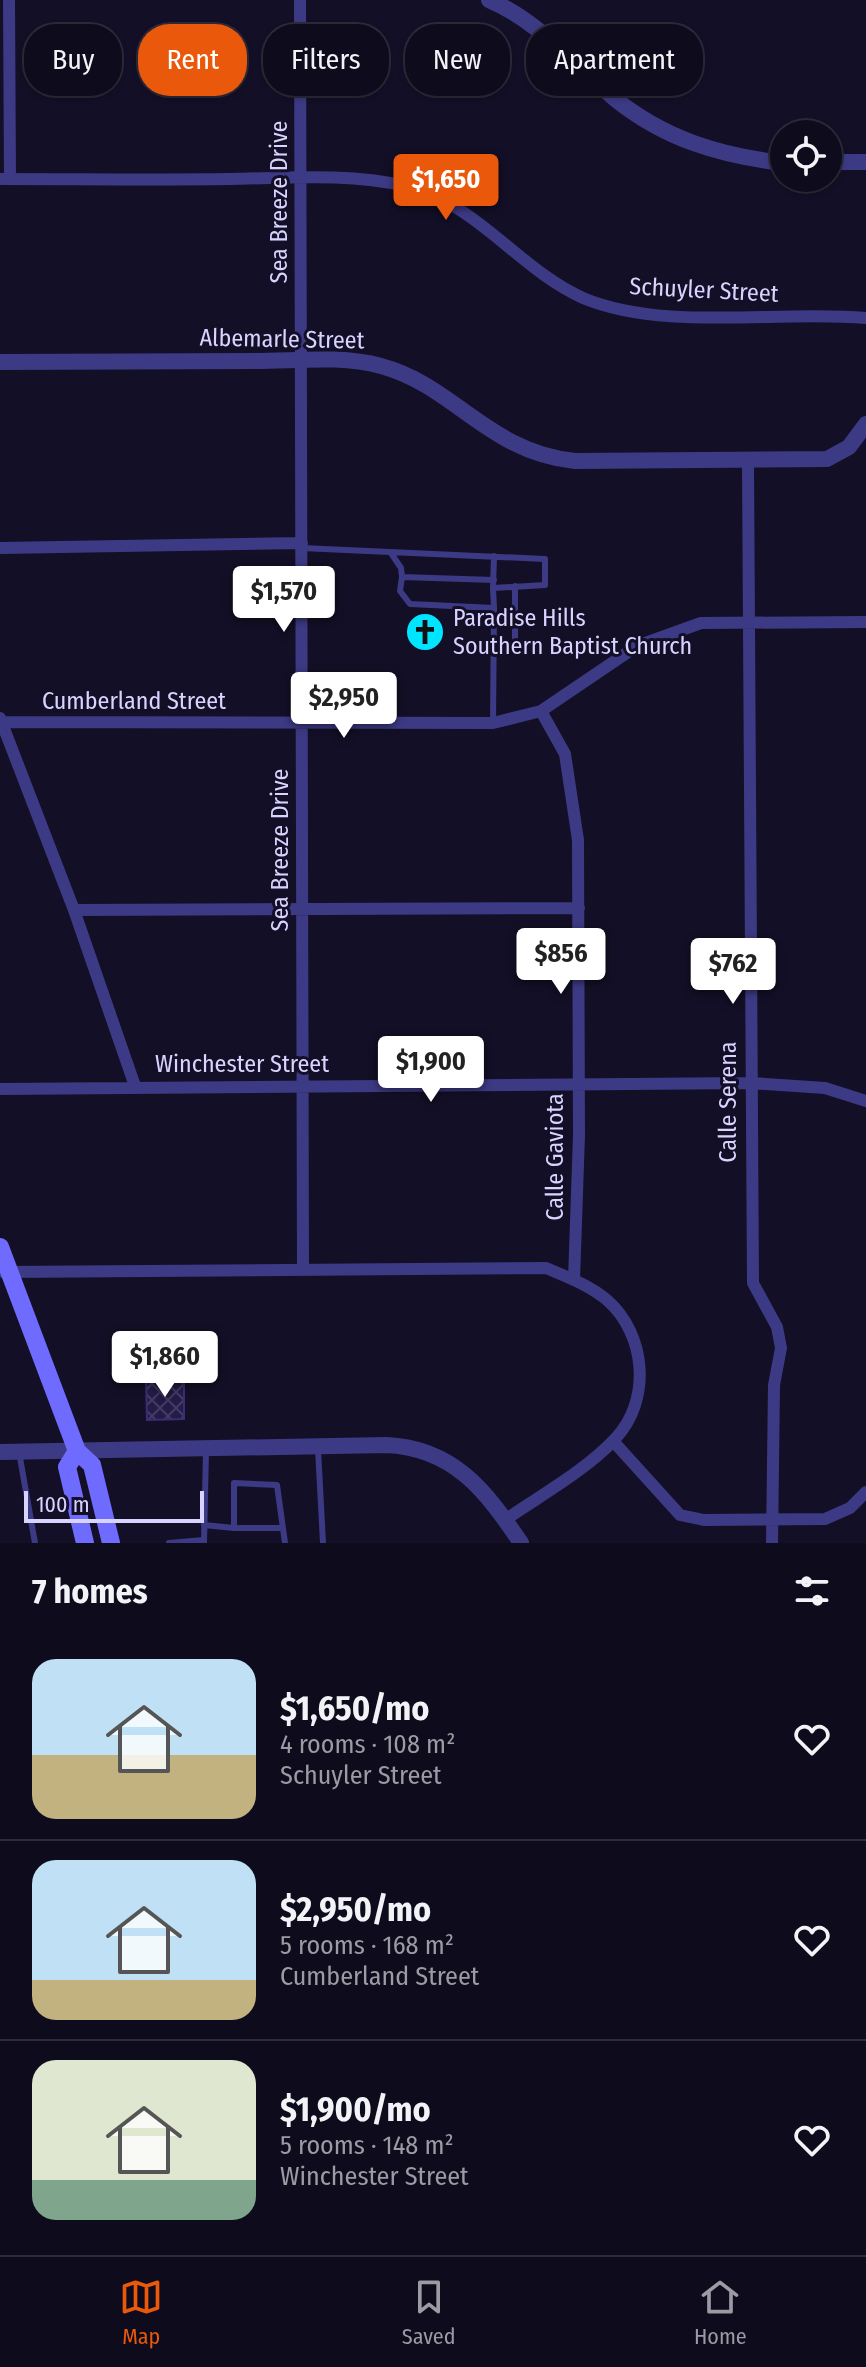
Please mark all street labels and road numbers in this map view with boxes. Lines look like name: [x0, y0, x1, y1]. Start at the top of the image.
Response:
street label: Sea Breeze Drive: [265, 121, 293, 283]
street label: Schuyler Street: [629, 272, 779, 308]
street label: Albemarle Street: [199, 324, 365, 354]
street label: Cumberland Street: [42, 687, 226, 715]
street label: Sea Breeze Drive: [266, 769, 294, 931]
street label: Calle Serena: [714, 1041, 742, 1163]
street label: Winchester Street: [155, 1050, 329, 1078]
street label: Calle Gaviota: [541, 1093, 569, 1221]

